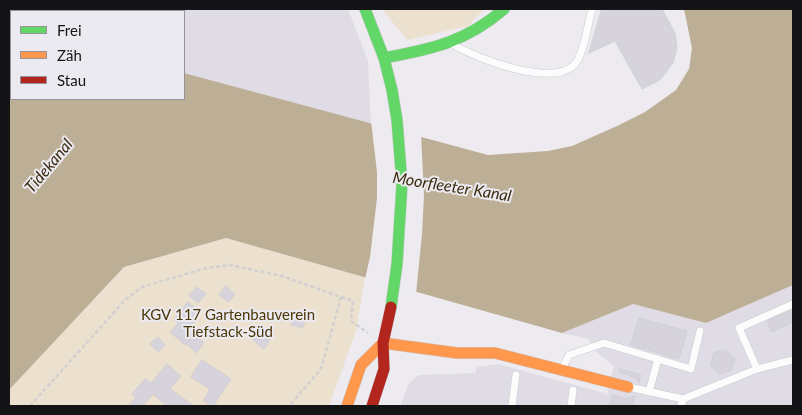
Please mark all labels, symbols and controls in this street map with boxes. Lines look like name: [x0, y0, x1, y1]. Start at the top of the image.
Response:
legend: [10, 10, 185, 100]
text: Frei: [57, 21, 82, 39]
text: Zäh: [57, 46, 82, 64]
text: Stau: [57, 71, 86, 89]
water label: Tidekanal: [21, 135, 77, 197]
water label: Moorfleeter Kanal: [391, 168, 513, 206]
park label: KGV 117 Gartenbauverein Tiefstack-Süd: [141, 306, 315, 341]

